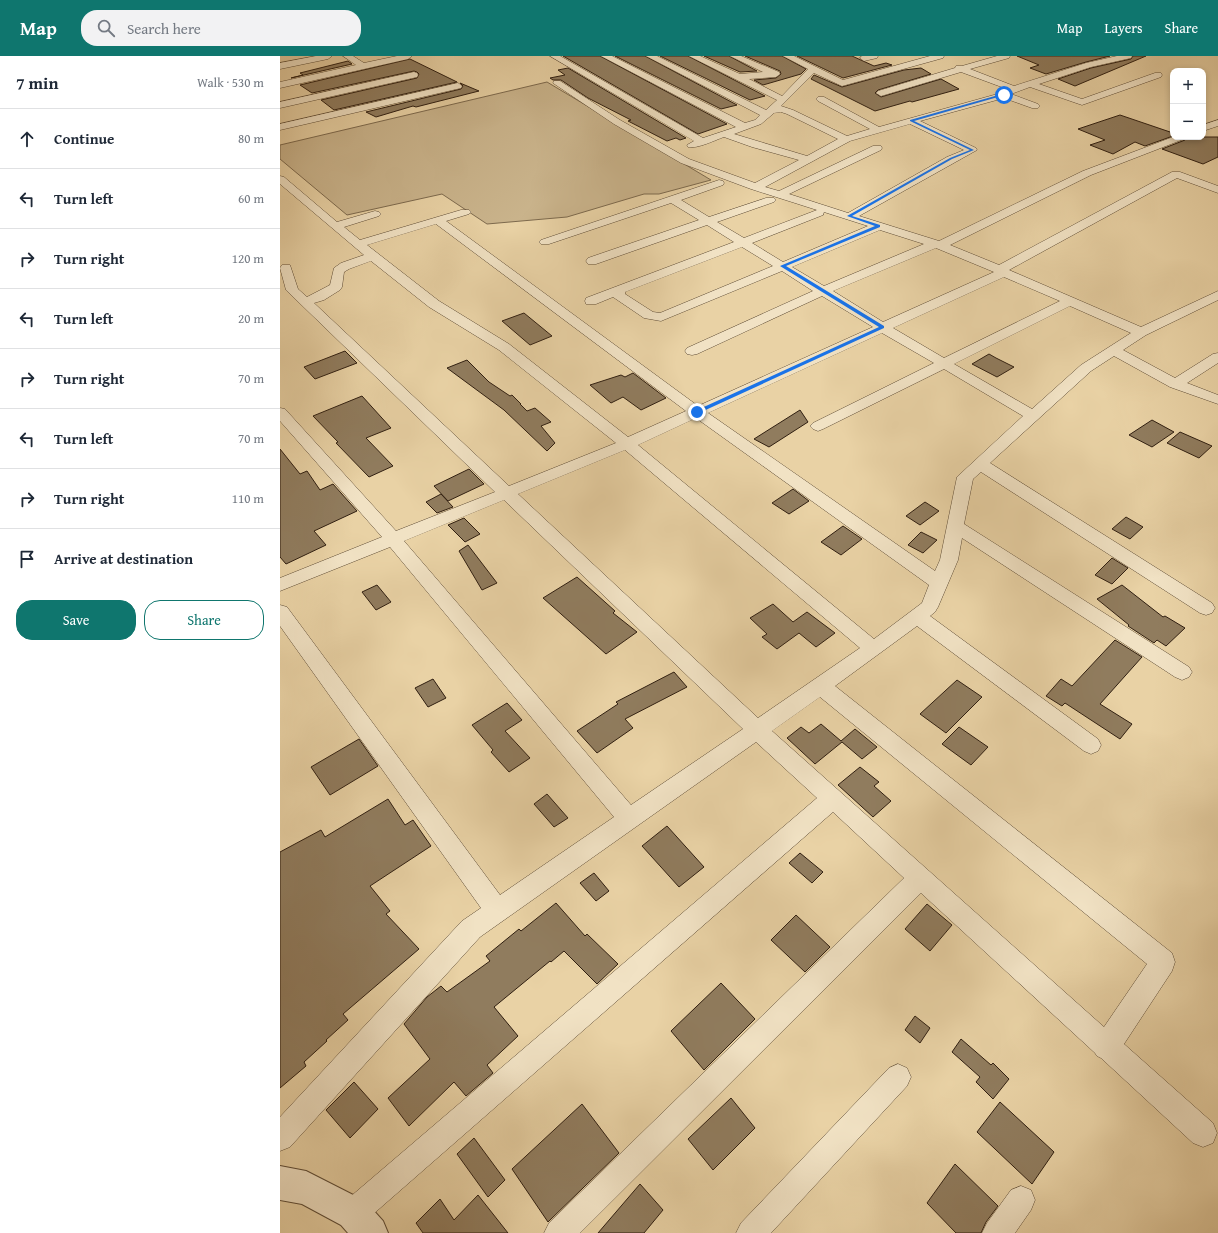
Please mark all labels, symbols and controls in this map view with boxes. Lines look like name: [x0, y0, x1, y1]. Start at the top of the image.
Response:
search box: [81, 10, 361, 46]
text: Map: [20, 14, 57, 42]
icon: search: [95, 17, 117, 39]
text: Search here: [127, 18, 201, 39]
text: Map: [1057, 18, 1083, 38]
text: Layers: [1105, 18, 1143, 38]
text: Share: [1165, 18, 1198, 38]
map controls: [1170, 68, 1206, 140]
button: +: [1170, 68, 1206, 104]
text: 7 min: [16, 70, 58, 95]
text: Walk · 530 m: [197, 73, 264, 92]
route start: [995, 86, 1013, 104]
button: −: [1170, 104, 1206, 140]
icon: ahead: [16, 128, 38, 150]
text: Continue: [54, 128, 115, 149]
text: 80 m: [238, 129, 264, 148]
icon: left: [16, 188, 38, 210]
text: Turn left: [54, 188, 113, 209]
text: 60 m: [238, 189, 264, 208]
icon: right: [16, 248, 38, 270]
text: Turn right: [54, 248, 125, 269]
text: 120 m: [232, 249, 264, 268]
icon: left: [16, 308, 38, 330]
text: Turn left: [54, 308, 113, 329]
text: 20 m: [238, 309, 264, 328]
icon: right: [16, 368, 38, 390]
text: Turn right: [54, 368, 125, 389]
text: 70 m: [238, 369, 264, 388]
route end: [688, 403, 706, 421]
icon: left: [16, 428, 38, 450]
text: Turn left: [54, 428, 113, 449]
text: 70 m: [238, 429, 264, 448]
icon: right: [16, 488, 38, 510]
text: Turn right: [54, 488, 125, 509]
text: 110 m: [232, 489, 264, 508]
icon: arrive: [16, 548, 38, 570]
text: Arrive at destination: [54, 548, 193, 569]
button: Save: [16, 600, 136, 640]
button: Share: [144, 600, 264, 640]

